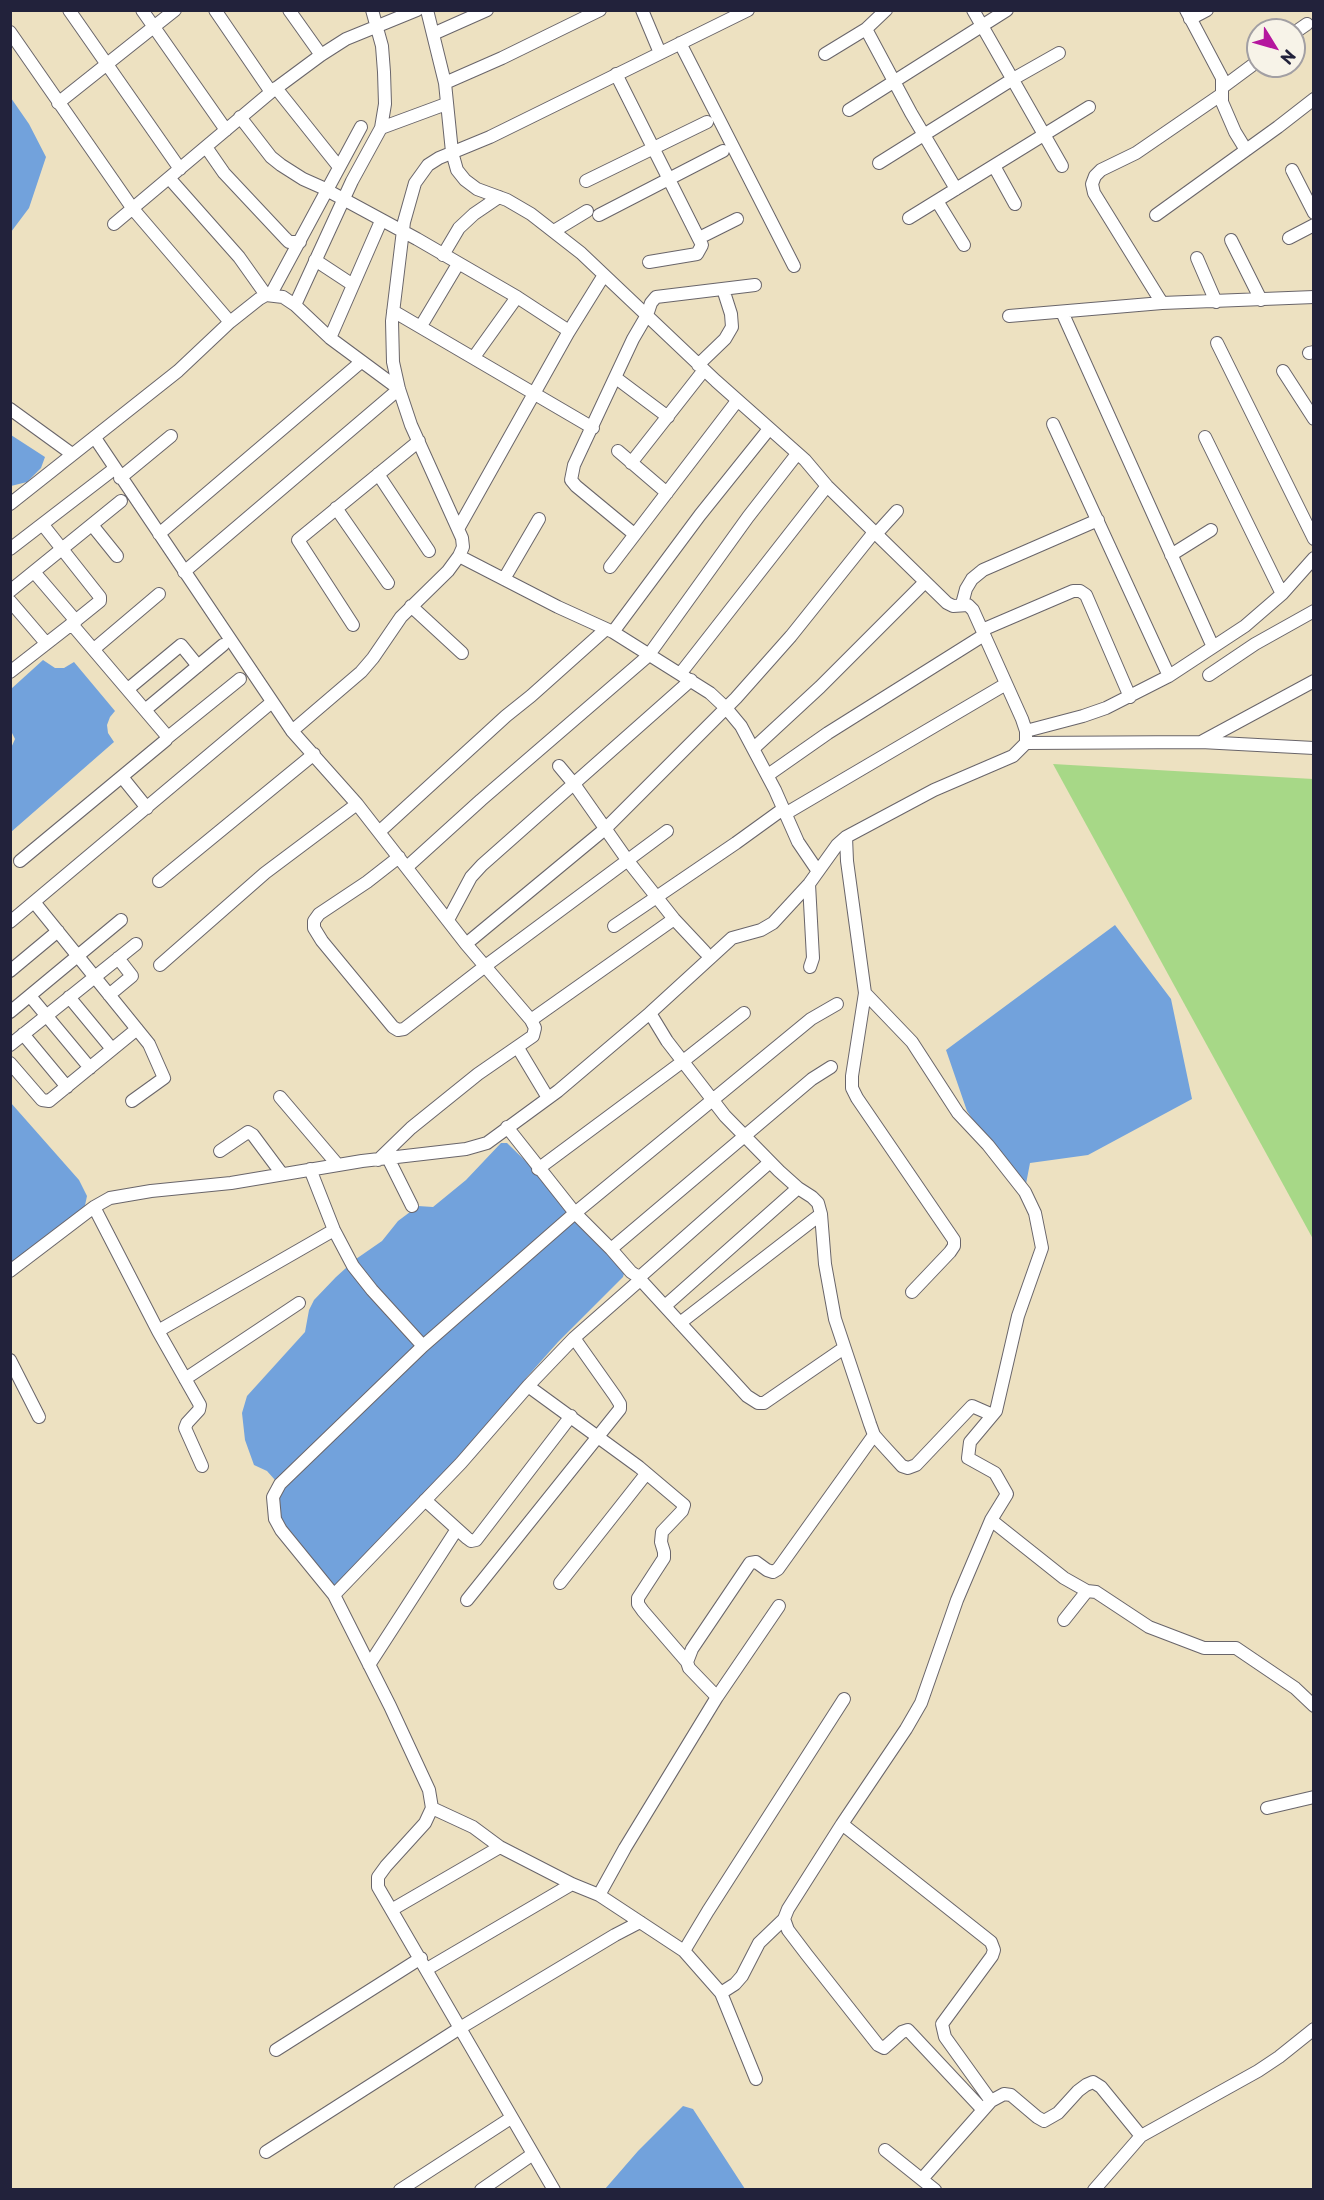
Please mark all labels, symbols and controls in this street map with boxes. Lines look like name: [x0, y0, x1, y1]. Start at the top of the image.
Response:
north arrow: [1246, 18, 1306, 78]
text: N: [1275, 45, 1302, 70]

